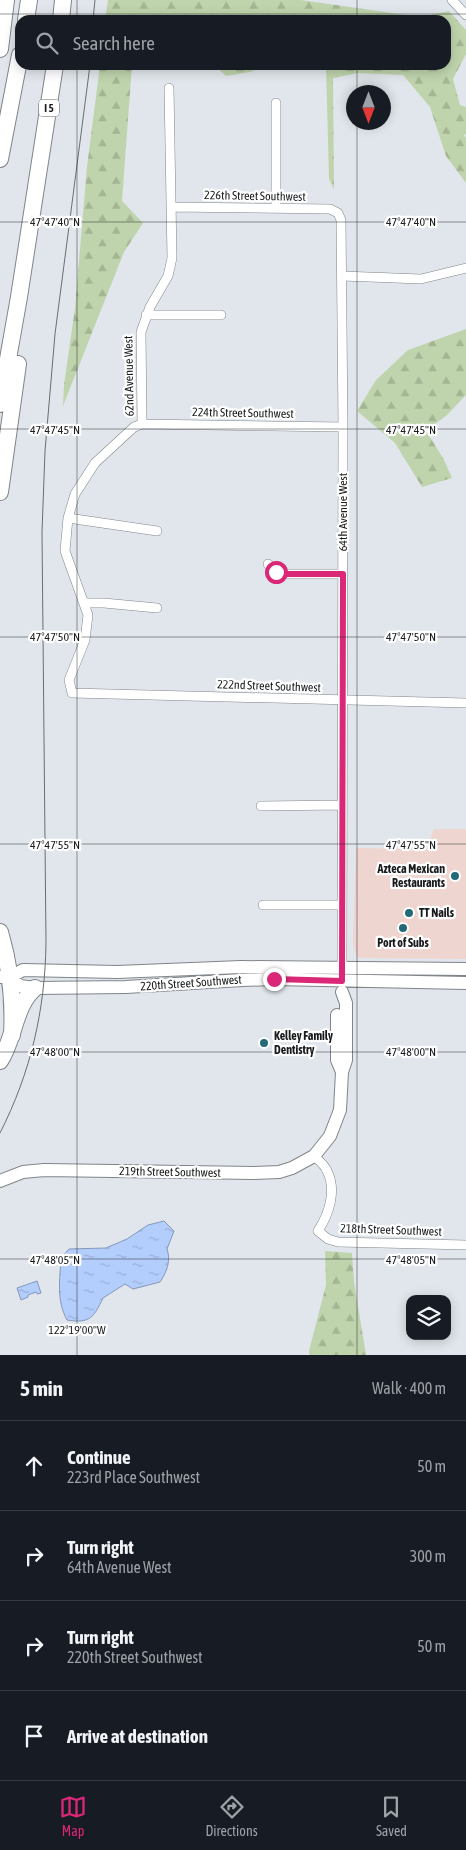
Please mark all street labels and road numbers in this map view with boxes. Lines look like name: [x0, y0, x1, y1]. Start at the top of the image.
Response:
road number: I 5: [39, 100, 59, 116]
street label: 226th Street Southwest: [204, 188, 307, 204]
street label: 62nd Avenue West: [121, 335, 137, 417]
street label: 224th Street Southwest: [192, 405, 295, 421]
street label: 64th Avenue West: [336, 472, 350, 551]
street label: 222nd Street Southwest: [217, 677, 322, 695]
street label: 220th Street Southwest: [140, 972, 243, 994]
street label: 219th Street Southwest: [119, 1164, 222, 1180]
street label: 218th Street Southwest: [340, 1221, 443, 1239]

